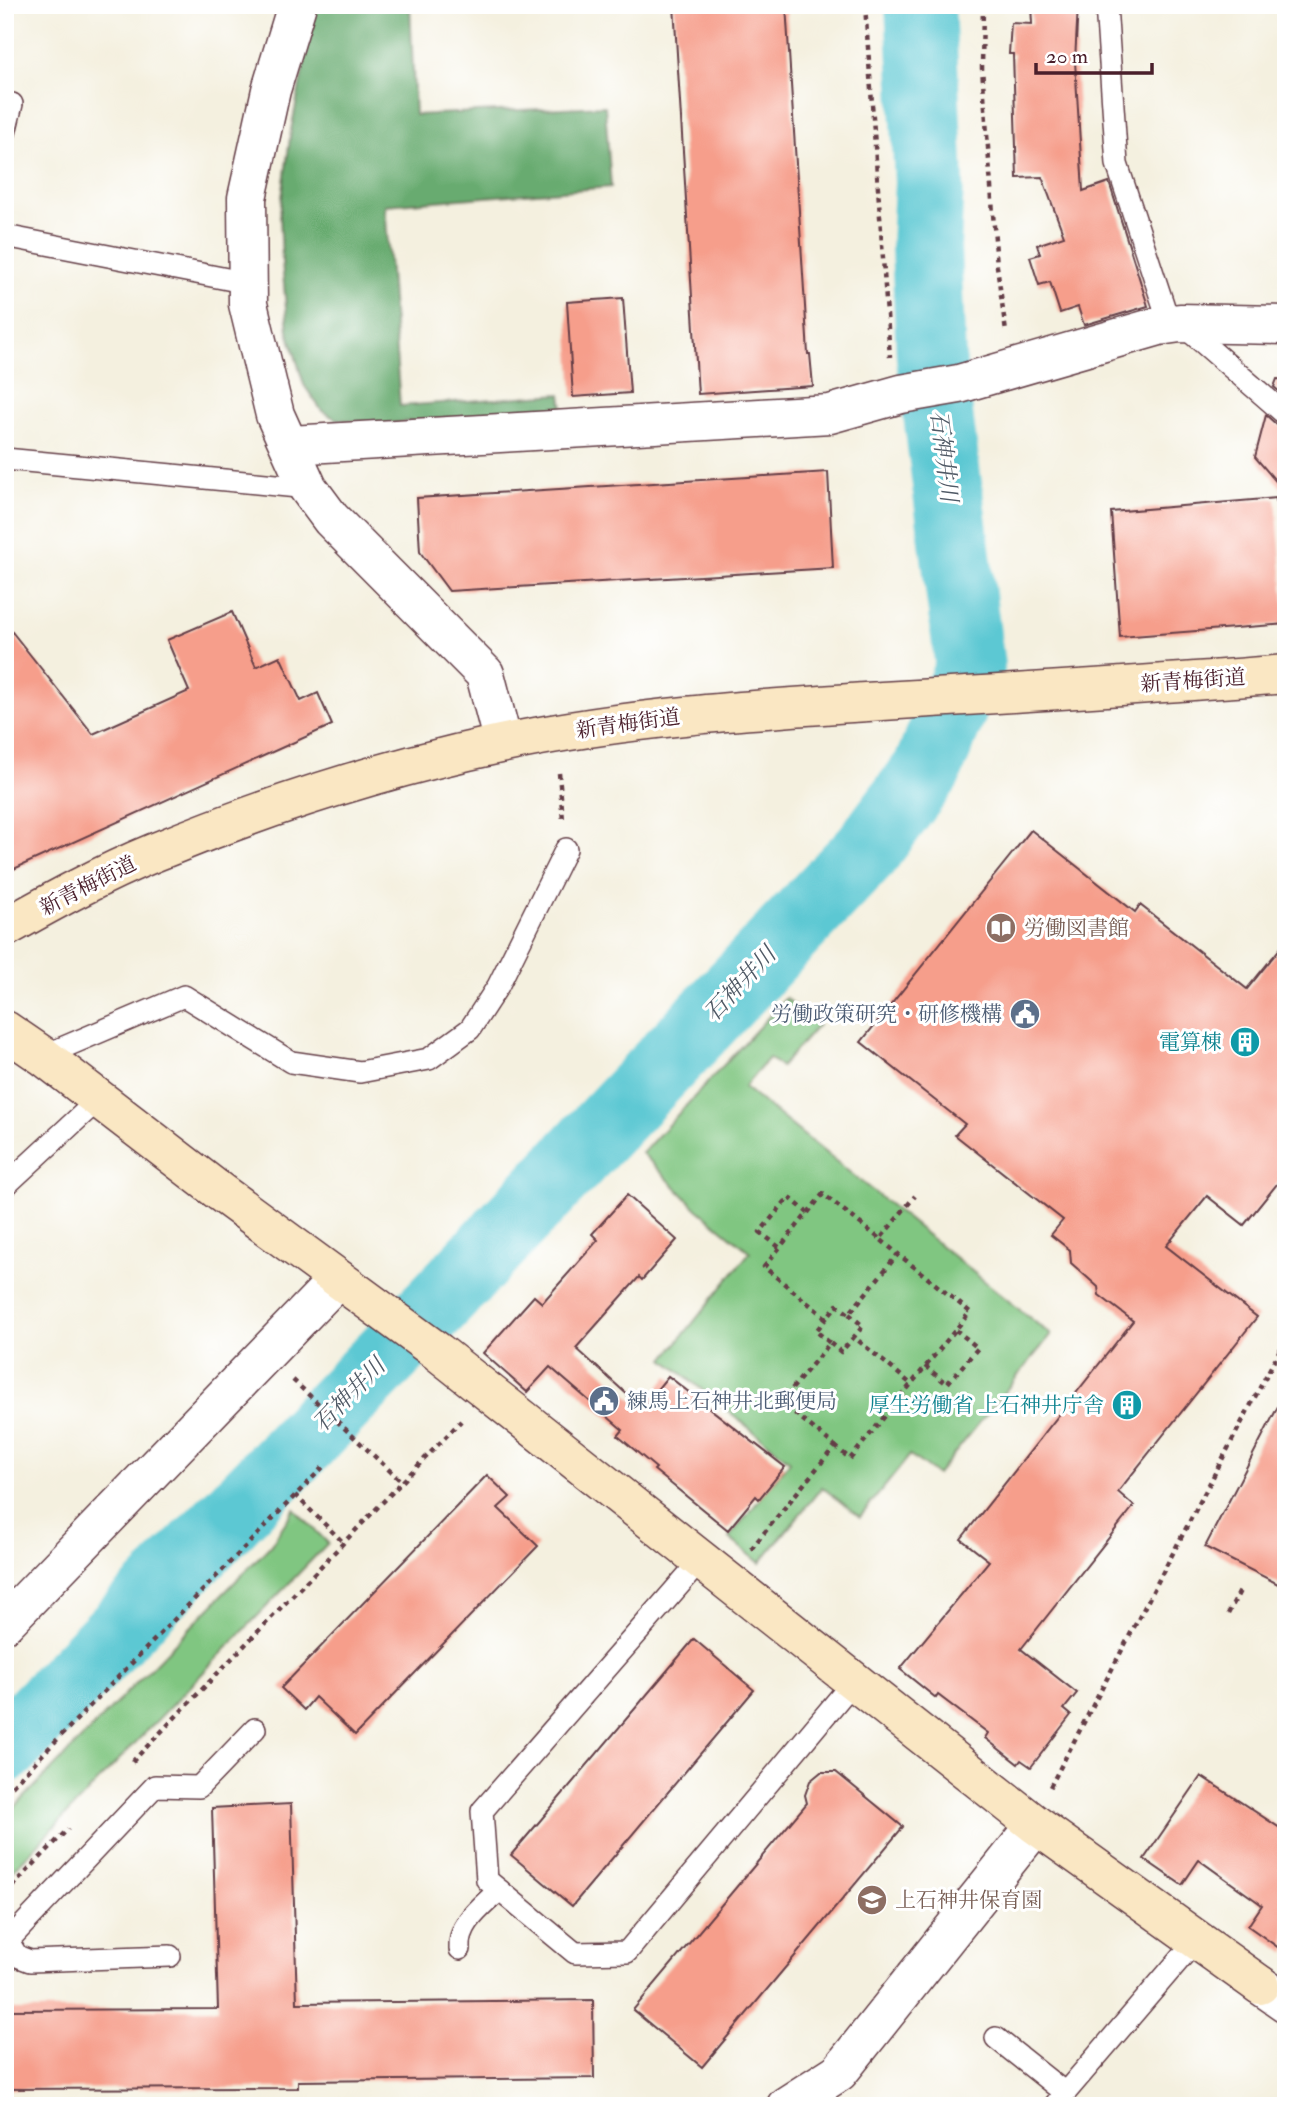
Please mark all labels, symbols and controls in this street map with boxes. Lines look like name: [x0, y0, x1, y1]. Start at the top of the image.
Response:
scale bar: [1036, 32, 1151, 76]
text: 20 m: [1046, 43, 1088, 70]
water label: 石神井川: [924, 409, 964, 506]
street label: 新青梅街道: [1140, 664, 1246, 698]
street label: 新青梅街道: [574, 703, 682, 745]
street label: 新青梅街道: [35, 850, 141, 922]
library icon: 労働図書館: [984, 911, 1018, 945]
place label: 労働図書館: [1024, 915, 1129, 942]
water label: 石神井川: [698, 938, 784, 1028]
public building icon: 労働政策研究・研修機構: [1008, 997, 1042, 1031]
place label: 労働政策研究・研修機構: [771, 1001, 1002, 1028]
building icon: 電算棟: [1228, 1025, 1262, 1059]
place label: 電算棟: [1159, 1029, 1222, 1056]
water label: 石神井川: [307, 1350, 393, 1438]
public building icon: 練馬上石神井北郵便局: [587, 1384, 621, 1418]
place label: 練馬上石神井北郵便局: [627, 1388, 837, 1415]
building icon: 厚生労働省 上石神井庁舎: [1110, 1388, 1144, 1422]
place label: 厚生労働省 上石神井庁舎: [869, 1392, 1104, 1419]
school or university icon: 上石神井保育園: [855, 1883, 889, 1917]
place label: 上石神井保育園: [895, 1887, 1042, 1914]

